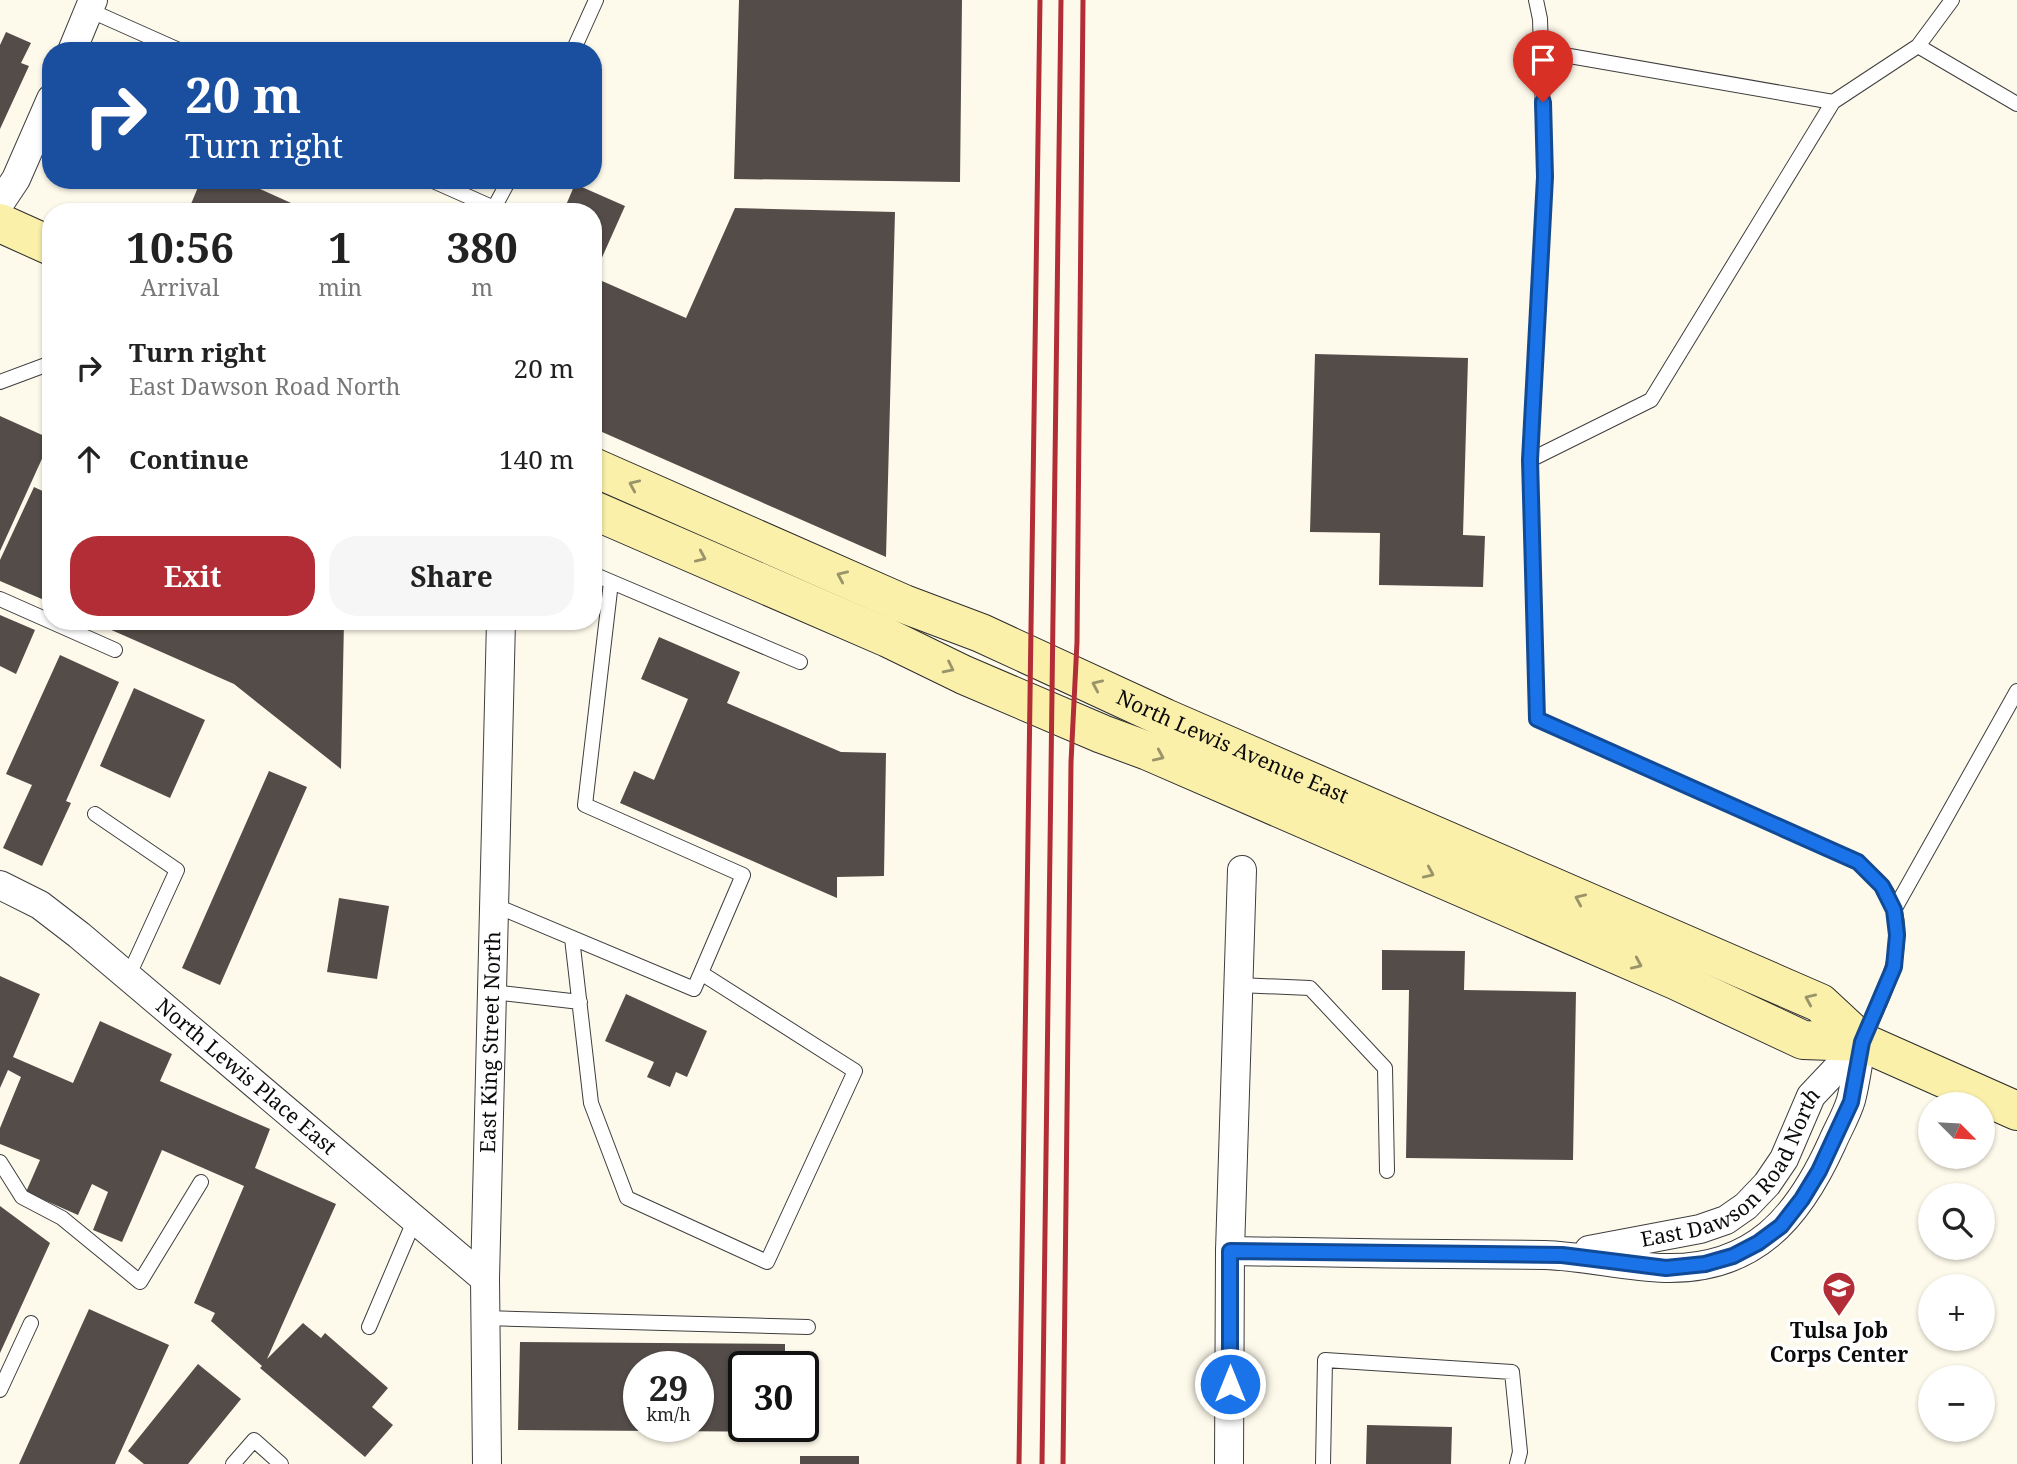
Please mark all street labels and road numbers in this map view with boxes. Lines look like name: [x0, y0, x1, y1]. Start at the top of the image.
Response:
street label: North Lewis Avenue East: [1112, 682, 1353, 809]
street label: East King Street North: [473, 931, 506, 1153]
street label: North Lewis Place East: [151, 991, 343, 1160]
street label: East Dawson Road North: [1638, 1081, 1825, 1253]

